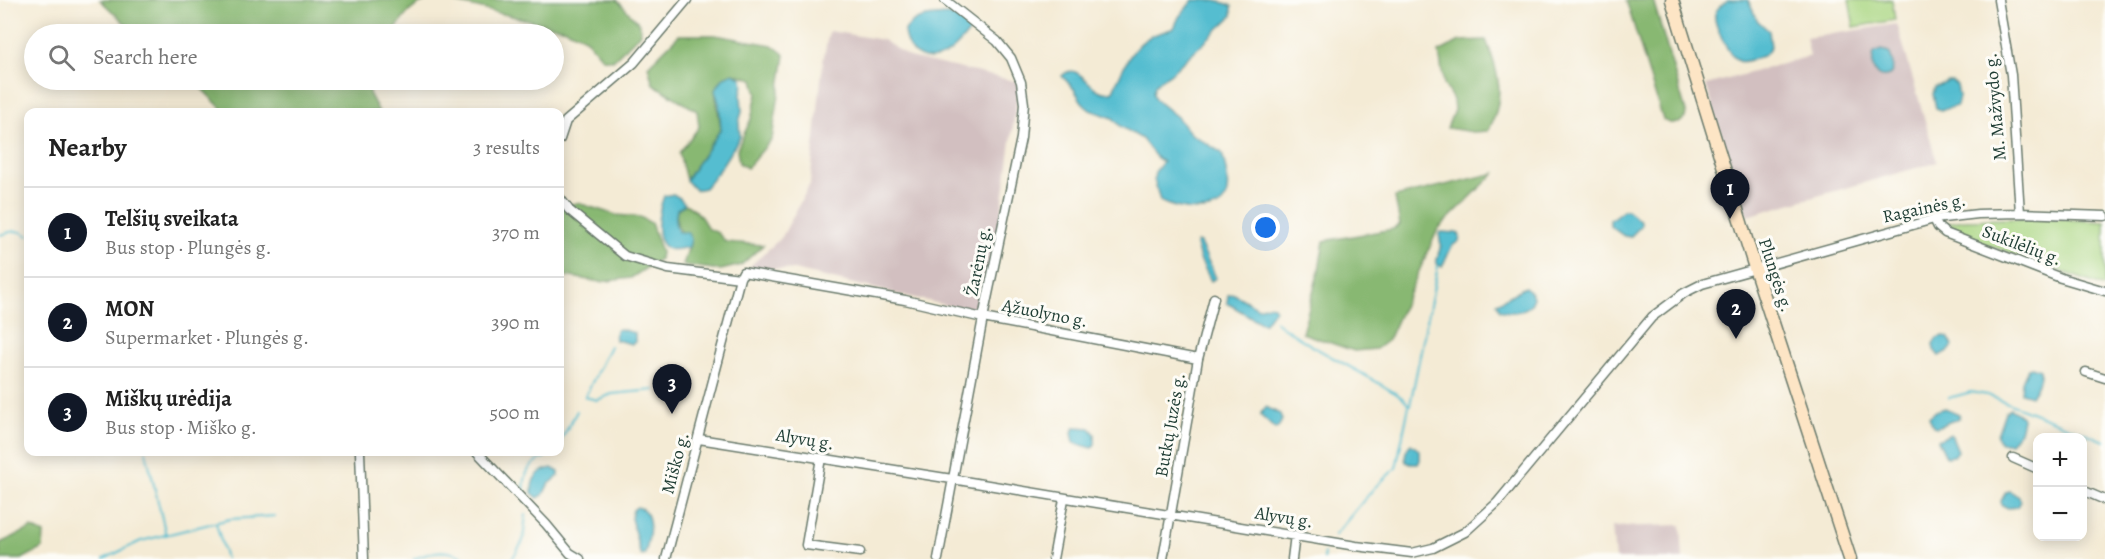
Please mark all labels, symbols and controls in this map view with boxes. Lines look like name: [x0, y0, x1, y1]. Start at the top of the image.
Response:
search box: [24, 24, 564, 90]
icon: search: [45, 41, 78, 74]
text: Search here: [93, 42, 198, 72]
street label: M. Mažvydo g.: [1978, 52, 2012, 162]
text: Nearby: [48, 130, 127, 165]
text: 3 results: [473, 134, 540, 161]
pin: 1: [1710, 170, 1750, 219]
street label: Ragainės g.: [1880, 187, 1968, 229]
text: Telšių sveikata: [105, 204, 239, 234]
your location: [1251, 213, 1280, 242]
text: 1: [64, 219, 71, 246]
text: 370 m: [492, 219, 540, 246]
street label: Sukilėlių g.: [1979, 219, 2065, 271]
street label: Žarėnų g.: [959, 224, 997, 298]
text: Bus stop · Plungės g.: [105, 234, 272, 261]
street label: Plungės g.: [1753, 235, 1799, 315]
pin: 2: [1716, 290, 1756, 339]
street label: Ąžuolyno g.: [999, 293, 1090, 333]
text: MON: [105, 294, 154, 324]
text: 2: [63, 309, 72, 336]
text: 390 m: [491, 309, 540, 336]
text: Supermarket · Plungės g.: [105, 324, 309, 351]
pin: 3: [652, 364, 692, 414]
street label: Butkų Juzės g.: [1149, 371, 1191, 479]
text: Miškų urėdija: [105, 384, 232, 414]
text: 3: [63, 399, 72, 426]
text: 500 m: [489, 399, 540, 426]
text: Bus stop · Miško g.: [105, 414, 257, 441]
street label: Alyvų g.: [773, 422, 836, 455]
street label: Miško g.: [655, 429, 695, 497]
map controls: [2033, 433, 2087, 541]
button: +: [2033, 433, 2087, 487]
button: −: [2033, 487, 2087, 541]
street label: Alyvų g.: [1252, 500, 1315, 533]

